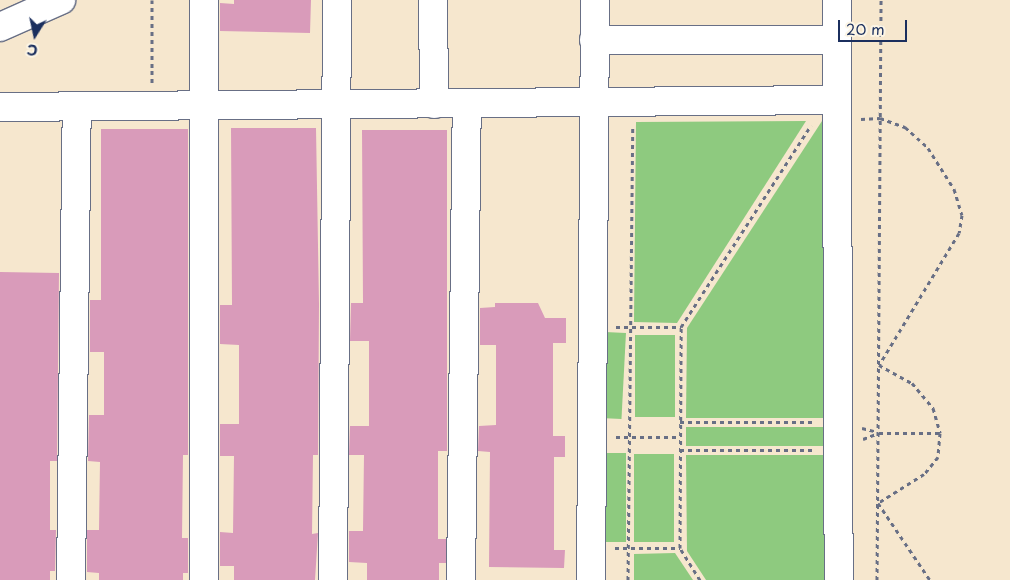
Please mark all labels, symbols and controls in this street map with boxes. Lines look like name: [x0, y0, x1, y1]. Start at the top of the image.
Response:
north arrow: [10, 10, 60, 60]
scale bar: [840, 10, 909, 42]
text: 20 m: [846, 17, 885, 40]
text: С: [25, 39, 39, 62]

